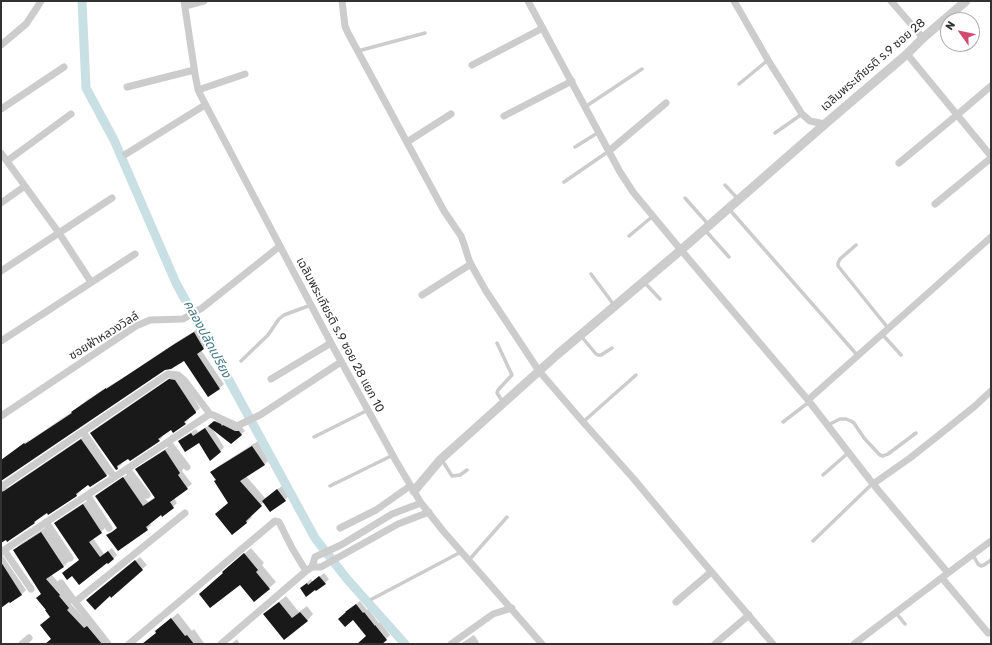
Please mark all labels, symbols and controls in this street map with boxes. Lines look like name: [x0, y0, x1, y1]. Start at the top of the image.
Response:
north arrow: [940, 12, 980, 52]
street label: เฉลิมพระเกียรติ ร.9 ซอย 28: [818, 16, 928, 114]
text: N: [943, 19, 958, 33]
street label: เฉลิมพระเกียรติ ร.9 ซอย 28 แยก 10: [293, 255, 387, 415]
water label: คลองปลัดเปรียง: [180, 297, 234, 381]
street label: ซอยฟ้าหลวงวิลล์: [66, 309, 142, 363]

